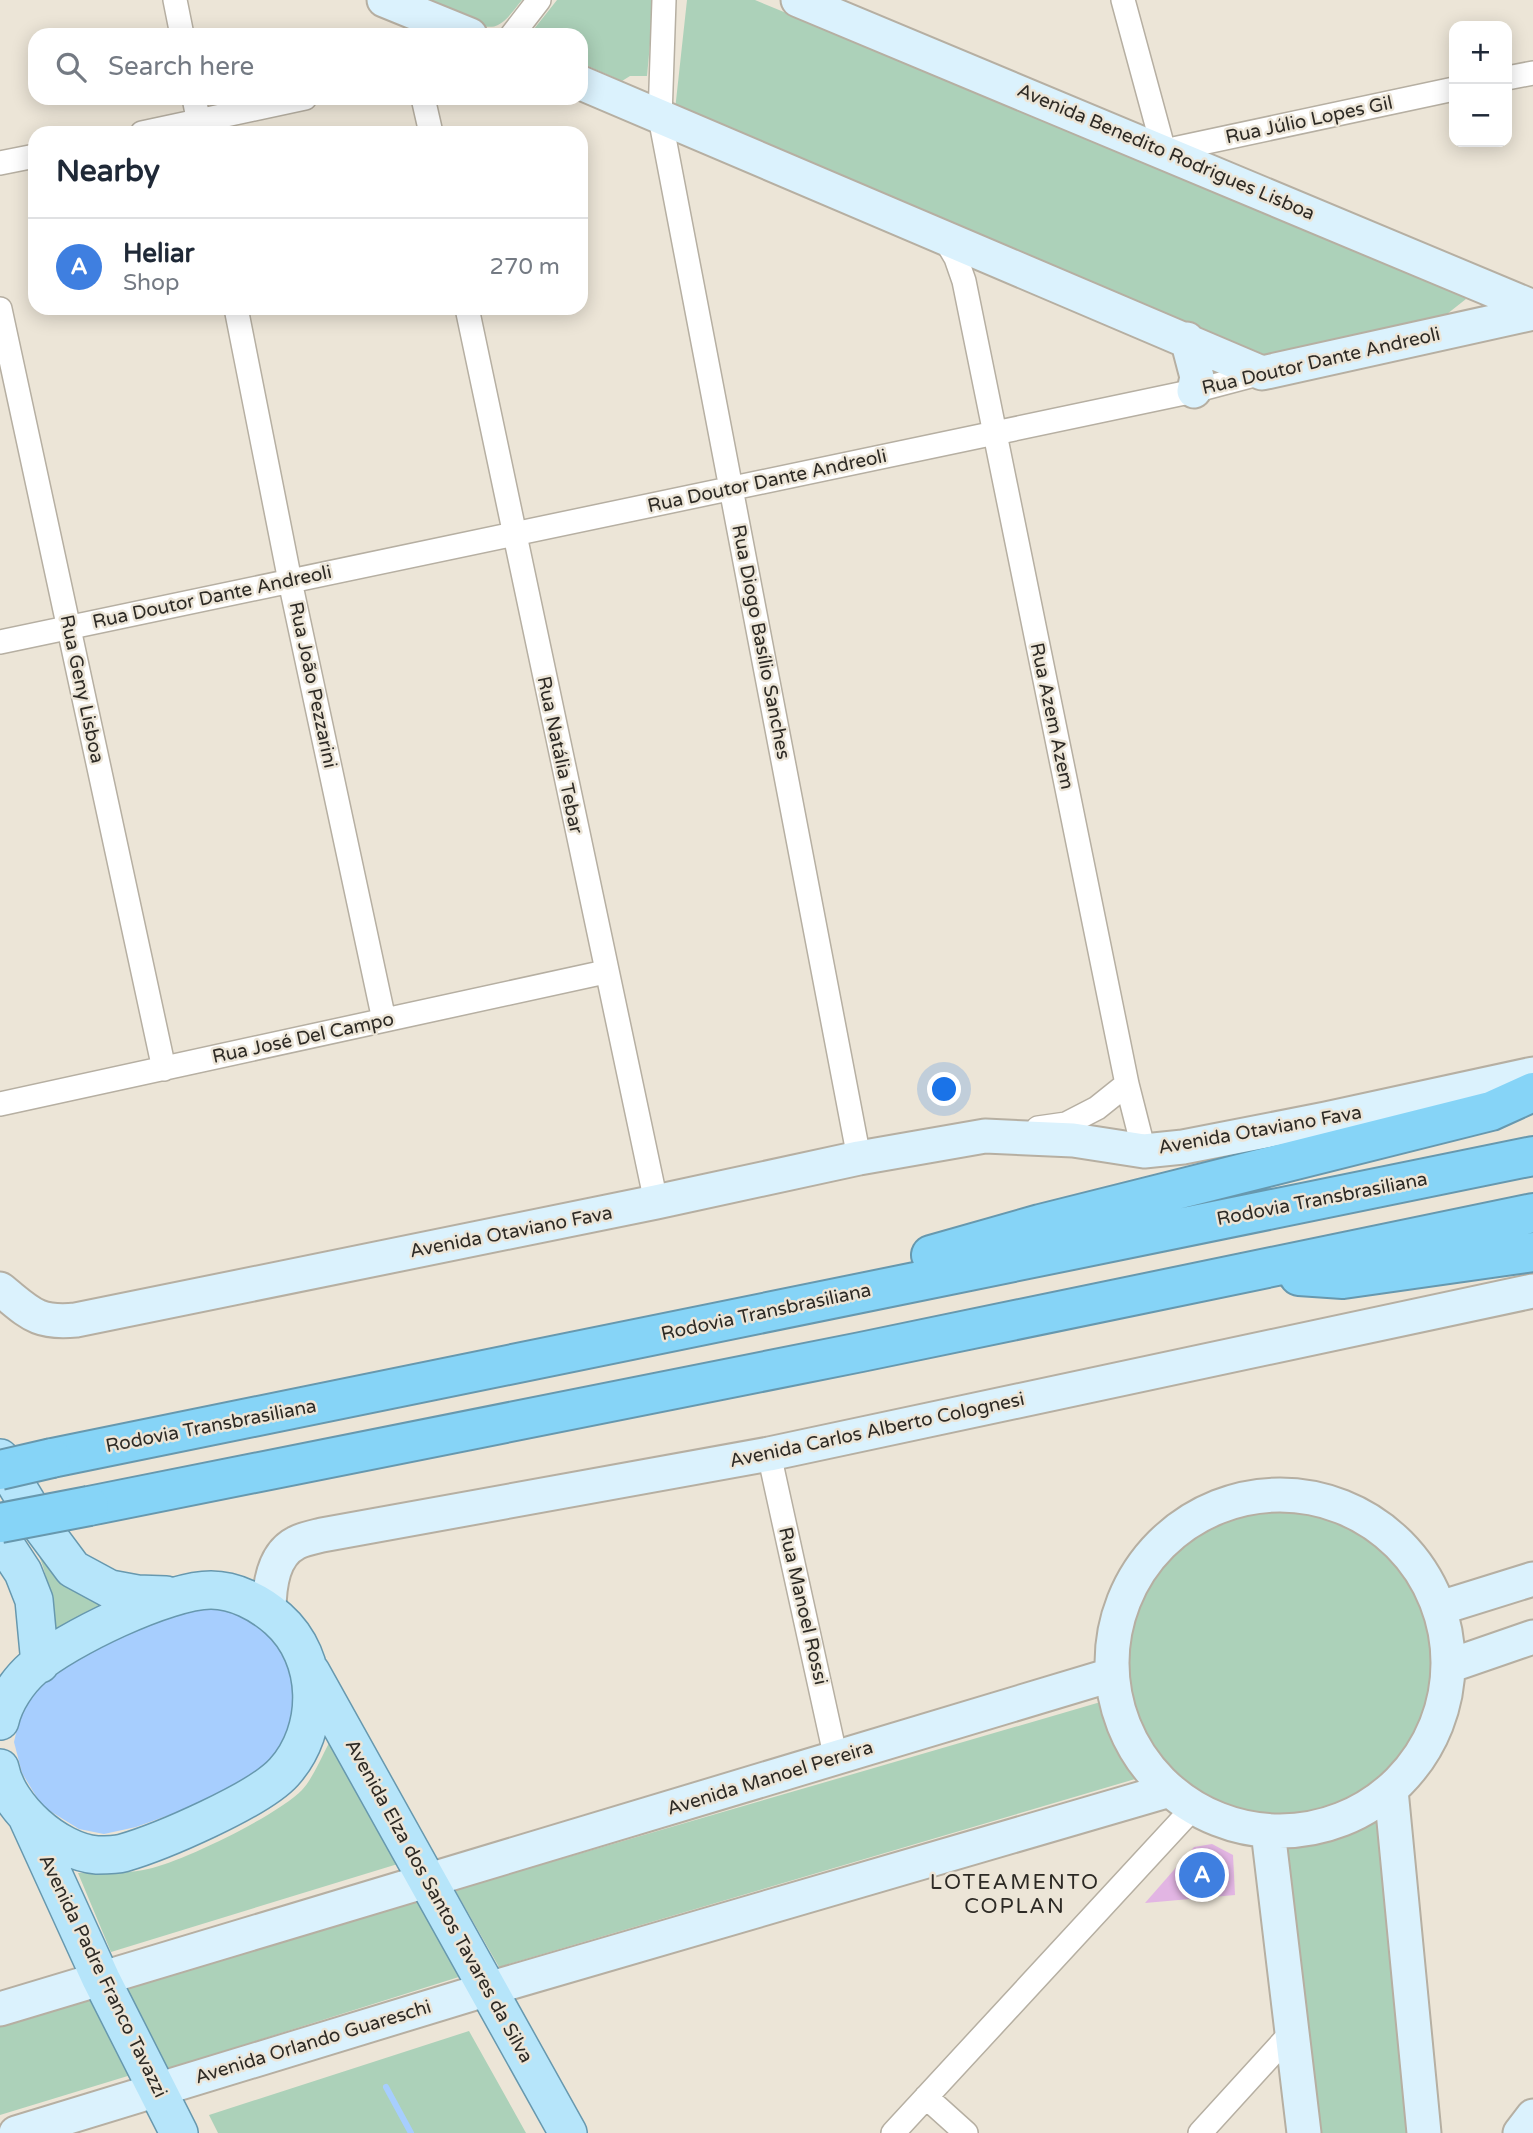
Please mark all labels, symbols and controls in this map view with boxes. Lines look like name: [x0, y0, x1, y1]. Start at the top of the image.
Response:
map controls: [1449, 21, 1512, 147]
button: +: [1449, 21, 1512, 84]
search box: [28, 28, 588, 105]
icon: search: [52, 48, 90, 86]
text: Search here: [108, 51, 254, 82]
street label: Avenida Benedito Rodrigues Lisboa: [1014, 79, 1318, 225]
button: −: [1449, 84, 1512, 147]
street label: Rua Júlio Lopes Gil: [1223, 92, 1395, 148]
text: Nearby: [56, 153, 160, 190]
text: Heliar: [123, 238, 195, 269]
text: A: [70, 253, 88, 281]
text: 270 m: [490, 253, 560, 281]
text: Shop: [123, 269, 180, 297]
street label: Rua Doutor Dante Andreoli: [1200, 323, 1442, 399]
street label: Rua Doutor Dante Andreoli: [645, 445, 889, 517]
street label: Rua Diogo Basílio Sanches: [727, 523, 795, 761]
street label: Rua Doutor Dante Andreoli: [90, 561, 334, 633]
street label: Rua João Pezzarini: [285, 600, 341, 770]
street label: Rua Geny Lisboa: [55, 613, 109, 765]
street label: Rua Azem Azem: [1026, 641, 1078, 791]
street label: Rua Natália Tebar: [533, 674, 588, 836]
street label: Rua José Del Campo: [210, 1008, 396, 1068]
your location: [927, 1072, 961, 1106]
street label: Avenida Otaviano Fava: [1157, 1101, 1363, 1159]
street label: Rodovia Transbrasiliana: [1215, 1168, 1429, 1230]
street label: Avenida Otaviano Fava: [408, 1202, 614, 1262]
street label: Rodovia Transbrasiliana: [659, 1279, 873, 1345]
street label: Avenida Carlos Alberto Colognesi: [728, 1388, 1026, 1472]
street label: Rodovia Transbrasiliana: [104, 1395, 318, 1457]
street label: Rua Manoel Rossi: [774, 1525, 832, 1687]
street label: Avenida Elza dos Santos Tavares da Silva: [341, 1735, 537, 2067]
street label: Avenida Manoel Pereira: [664, 1736, 876, 1820]
pin: A: [1179, 1849, 1225, 1901]
street label: Avenida Padre Franco Tavazzi: [34, 1851, 172, 2101]
district label: LOTEAMENTO COPLAN: [930, 1870, 1100, 1919]
street label: Avenida Orlando Guareschi: [192, 1996, 434, 2088]

